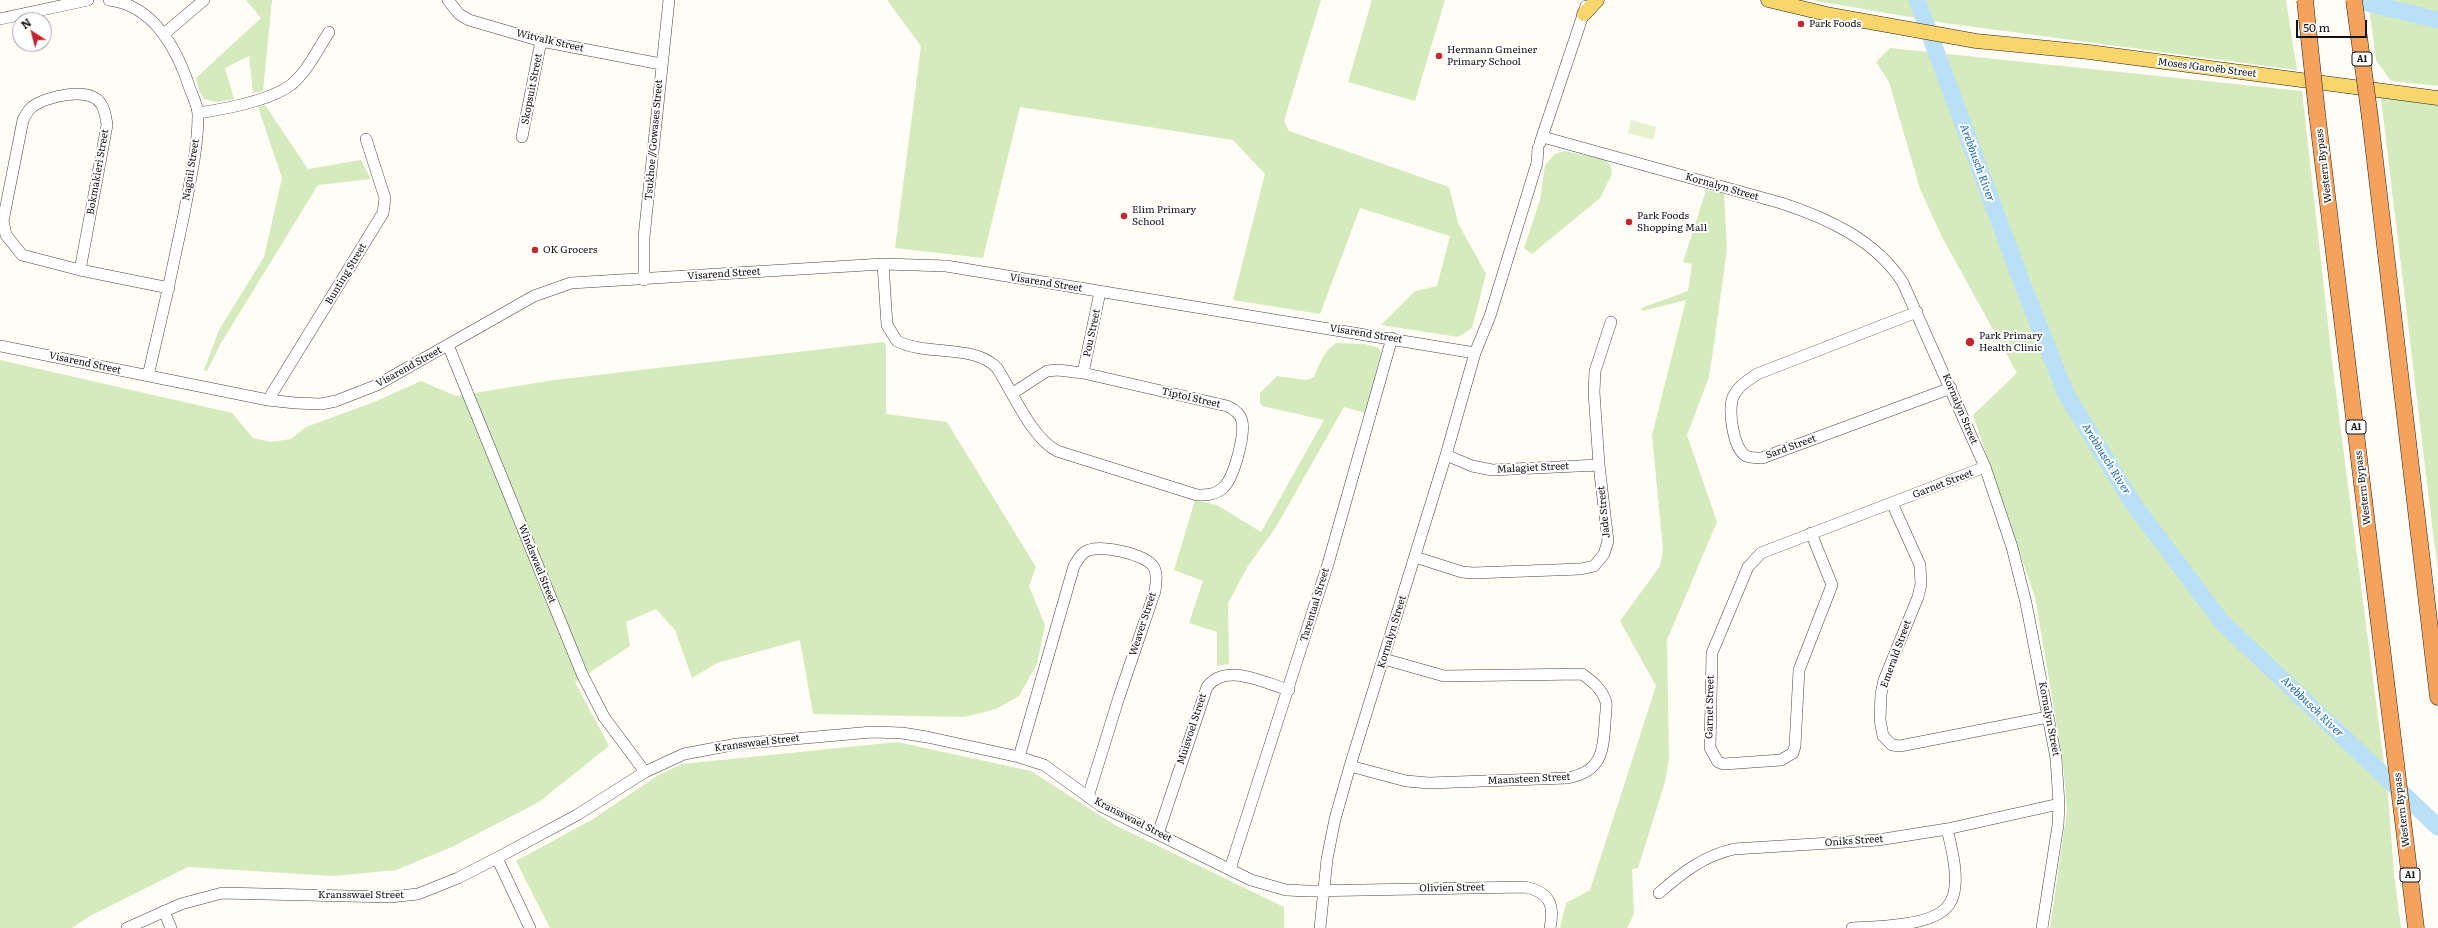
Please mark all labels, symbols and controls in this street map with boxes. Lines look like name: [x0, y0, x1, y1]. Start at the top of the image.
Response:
north arrow: [12, 12, 52, 52]
scale bar: [2298, 12, 2369, 38]
text: N: [17, 14, 34, 32]
place label: Park Foods: [1809, 18, 1861, 30]
text: 50 m: [2303, 18, 2330, 36]
marker: Park Foods: [1796, 19, 1806, 29]
street label: Witvalk Street: [515, 27, 585, 55]
place label: Hermann Gmeiner Primary School: [1447, 44, 1537, 68]
marker: Hermann Gmeiner Primary School: [1434, 51, 1444, 61]
street label: Skopsuit Street: [519, 52, 545, 126]
road number: A1: [2352, 52, 2372, 66]
street label: Moses ǁGaroëb Street: [2157, 56, 2257, 80]
street label: Tsukhoe //Gowases Street: [643, 79, 665, 201]
water label: Arebbusch River: [1957, 122, 1997, 204]
street label: Bokmakieri Street: [85, 128, 111, 216]
street label: Western Bypass: [2314, 128, 2334, 204]
street label: Naguil Street: [180, 138, 202, 202]
street label: Kornalyn Street: [1684, 171, 1760, 203]
place label: Elim Primary School: [1132, 204, 1196, 228]
place label: Park Foods Shopping Mall: [1637, 210, 1707, 234]
marker: Elim Primary School: [1119, 211, 1129, 221]
marker: Park Foods Shopping Mall: [1624, 217, 1634, 227]
street label: Bunting Street: [323, 241, 369, 307]
place label: OK Grocers: [543, 244, 597, 256]
marker: OK Grocers: [530, 245, 540, 255]
street label: Visarend Street: [687, 265, 761, 283]
street label: Visarend Street: [1009, 271, 1083, 295]
street label: Pou Street: [1081, 308, 1103, 358]
street label: Visarend Street: [1329, 322, 1403, 346]
place label: Park Primary Health Clinic: [1979, 330, 2042, 354]
marker: Park Primary Health Clinic: [1964, 336, 1976, 348]
street label: Visarend Street: [374, 344, 444, 390]
street label: Visarend Street: [48, 350, 122, 376]
street label: Kornalyn Street: [1940, 372, 1980, 446]
street label: Tiptol Street: [1160, 385, 1222, 411]
road number: A1: [2346, 420, 2366, 434]
water label: Arebbusch River: [2079, 421, 2133, 497]
street label: Sard Street: [1764, 432, 1818, 462]
street label: Western Bypass: [2353, 450, 2373, 526]
street label: Malagiet Street: [1496, 460, 1570, 476]
street label: Garnet Street: [1911, 467, 1975, 501]
street label: Jade Street: [1595, 485, 1613, 539]
street label: Windswael Street: [516, 523, 558, 605]
street label: Tarentaal Street: [1298, 567, 1332, 643]
street label: Weaver Street: [1127, 591, 1159, 657]
street label: Kornalyn Street: [1375, 594, 1409, 670]
street label: Emerald Street: [1878, 618, 1914, 690]
water label: Arebbusch River: [2278, 674, 2346, 740]
street label: Garnet Street: [1703, 675, 1717, 739]
street label: Kornalyn Street: [2036, 681, 2062, 757]
street label: Muisvoel Street: [1175, 692, 1209, 766]
street label: Kransswael Street: [714, 732, 800, 754]
street label: Maansteen Street: [1487, 771, 1571, 787]
street label: Western Bypass: [2392, 772, 2412, 848]
street label: Kransswael Street: [1092, 795, 1174, 845]
street label: Oniks Street: [1824, 833, 1884, 849]
road number: A1: [2400, 868, 2420, 882]
street label: Olivien Street: [1419, 881, 1485, 895]
street label: Kransswael Street: [318, 889, 404, 901]

